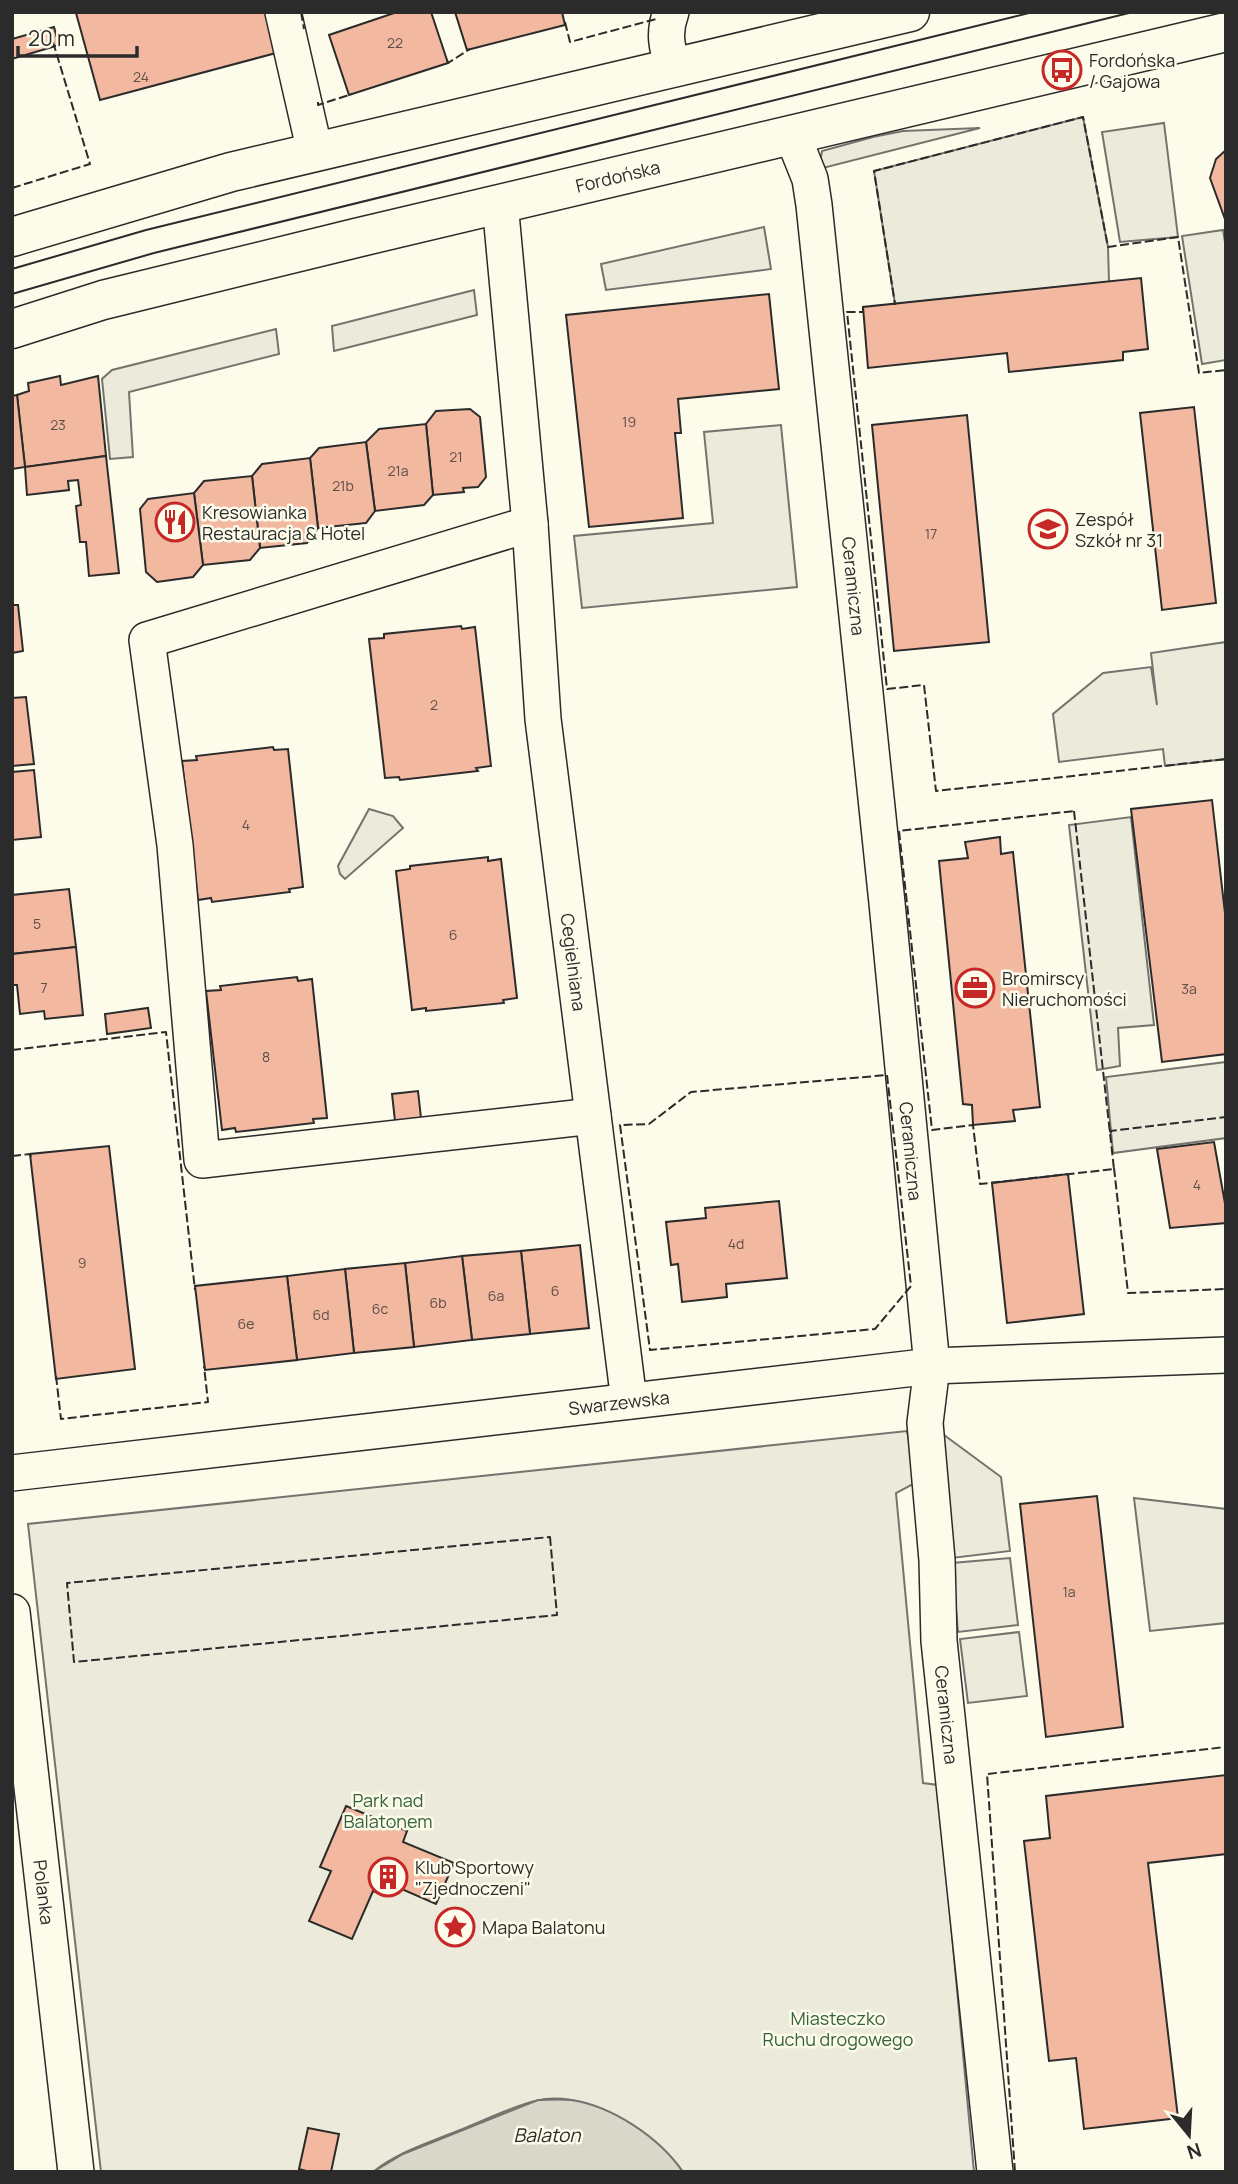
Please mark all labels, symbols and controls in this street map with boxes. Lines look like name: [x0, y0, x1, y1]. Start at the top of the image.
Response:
scale bar: [18, 14, 136, 58]
text: 20 m: [28, 24, 75, 52]
house number: 22: [387, 33, 403, 52]
place label: Fordońska / Gajowa: [1089, 48, 1175, 93]
bus stop icon: Fordońska / Gajowa: [1041, 49, 1083, 91]
house number: 24: [133, 67, 149, 86]
street label: Fordońska: [573, 154, 662, 198]
house number: 19: [622, 412, 636, 431]
house number: 23: [50, 415, 66, 434]
house number: 21: [449, 447, 463, 466]
house number: 21a: [387, 461, 409, 480]
house number: 21b: [332, 476, 354, 495]
place label: Kresowianka Restauracja & Hotel: [202, 500, 365, 545]
restaurant icon: Kresowianka Restauracja & Hotel: [154, 501, 196, 543]
place label: Zespół Szkół nr 31: [1075, 507, 1163, 552]
school or university icon: Zespół Szkół nr 31: [1027, 508, 1069, 550]
house number: 17: [925, 524, 937, 543]
street label: Ceramiczna: [837, 536, 871, 637]
house number: 2: [430, 695, 438, 714]
house number: 4: [242, 815, 250, 834]
street label: Cegielniana: [556, 912, 592, 1013]
house number: 5: [33, 914, 41, 933]
house number: 6: [449, 925, 457, 944]
place label: Bromirscy Nieruchomości: [1002, 966, 1127, 1011]
office icon: Bromirscy Nieruchomości: [954, 967, 996, 1009]
house number: 7: [40, 978, 48, 997]
house number: 3a: [1181, 979, 1197, 998]
house number: 8: [262, 1047, 270, 1066]
street label: Ceramiczna: [894, 1101, 928, 1202]
house number: 4: [1193, 1175, 1201, 1194]
house number: 4d: [728, 1234, 744, 1253]
house number: 9: [78, 1253, 86, 1272]
house number: 6: [551, 1281, 559, 1300]
house number: 6a: [488, 1286, 504, 1305]
house number: 6b: [430, 1293, 446, 1312]
house number: 6c: [372, 1299, 388, 1318]
house number: 6d: [313, 1305, 329, 1324]
house number: 6e: [238, 1314, 254, 1333]
street label: Swarzewska: [567, 1385, 671, 1420]
house number: 1a: [1062, 1582, 1076, 1601]
street label: Ceramiczna: [930, 1664, 964, 1765]
park label: Park nad Balatonem: [344, 1788, 432, 1833]
place label: Klub Sportowy "Zjednoczeni": [415, 1855, 535, 1900]
building icon: Klub Sportowy "Zjednoczeni": [367, 1856, 409, 1898]
street label: Polanka: [28, 1858, 60, 1926]
place icon: Mapa Balatonu: [434, 1906, 476, 1948]
place label: Mapa Balatonu: [482, 1915, 606, 1939]
park label: Miasteczko Ruchu drogowego: [763, 2006, 913, 2051]
north arrow: [1154, 2100, 1224, 2170]
water label: Balaton: [514, 2122, 581, 2148]
text: N: [1184, 2137, 1205, 2166]

